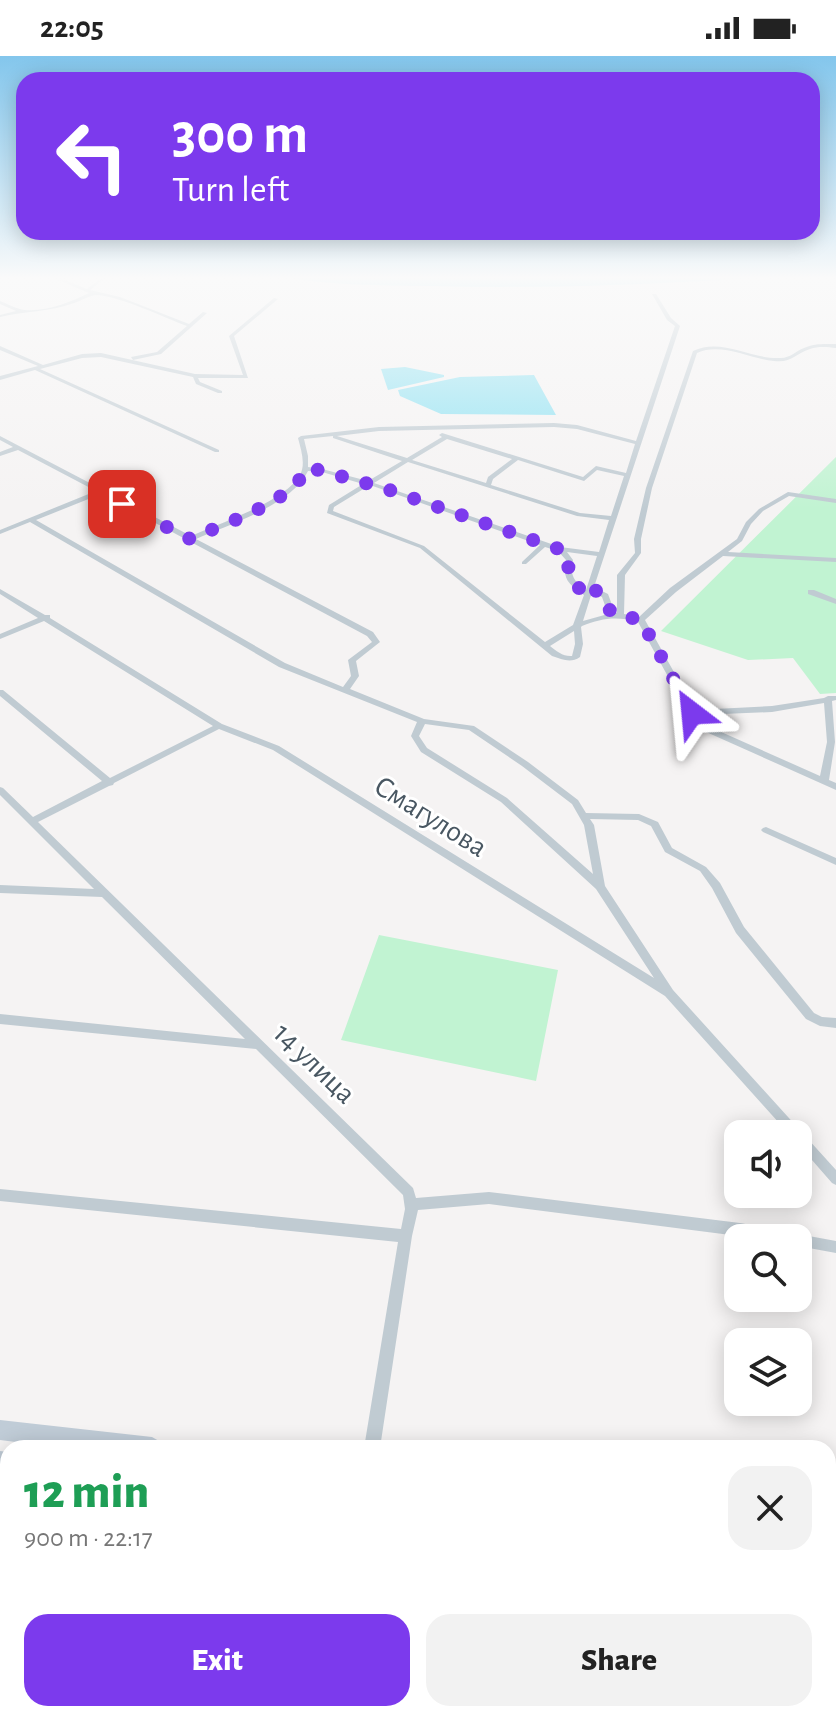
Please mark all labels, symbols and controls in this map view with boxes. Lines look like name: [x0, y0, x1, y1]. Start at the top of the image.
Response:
text: 22:05: [40, 13, 104, 43]
icon: left: [40, 104, 144, 208]
text: 300 m: [172, 107, 308, 163]
text: Turn left: [172, 172, 289, 208]
pin: [88, 470, 156, 538]
icon: arrive: [100, 482, 144, 526]
position arrow: [650, 671, 734, 755]
street label: Смагулова: [369, 771, 492, 863]
street label: 14 улица: [268, 1018, 361, 1110]
map controls: [724, 1120, 812, 1416]
button: sound: [724, 1120, 812, 1208]
button: search: [724, 1224, 812, 1312]
button: layers: [724, 1328, 812, 1416]
button: close: [728, 1466, 812, 1550]
text: 12 min: [24, 1469, 149, 1517]
text: 900 m · 22:17: [24, 1525, 153, 1551]
button: Exit: [24, 1614, 410, 1706]
button: Share: [426, 1614, 812, 1706]

